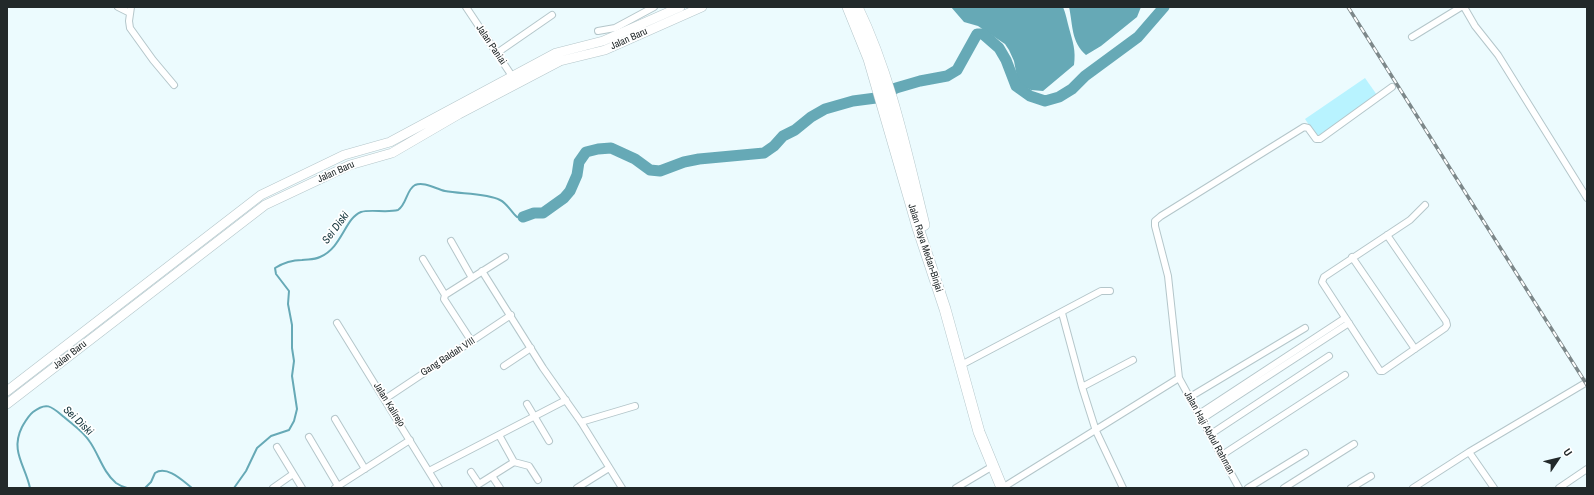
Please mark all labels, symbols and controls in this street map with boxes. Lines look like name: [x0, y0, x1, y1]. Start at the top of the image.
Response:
street label: Jalan Paniai: [473, 23, 509, 67]
street label: Jalan Baru: [609, 26, 649, 52]
street label: Jalan Baru: [316, 159, 356, 185]
street label: Jalan Raya Medan-Binjai: [905, 202, 945, 294]
water label: Sei Diski: [320, 209, 352, 247]
street label: Gang Baldah VIII: [419, 335, 477, 379]
street label: Jalan Baru: [51, 338, 89, 372]
street label: Jalan Kalirejo: [371, 381, 407, 429]
street label: Jalan Haji Abdul Rahman: [1181, 389, 1237, 477]
water label: Sei Diski: [60, 404, 96, 438]
north arrow: [1538, 439, 1578, 479]
text: U: [1560, 445, 1575, 459]

